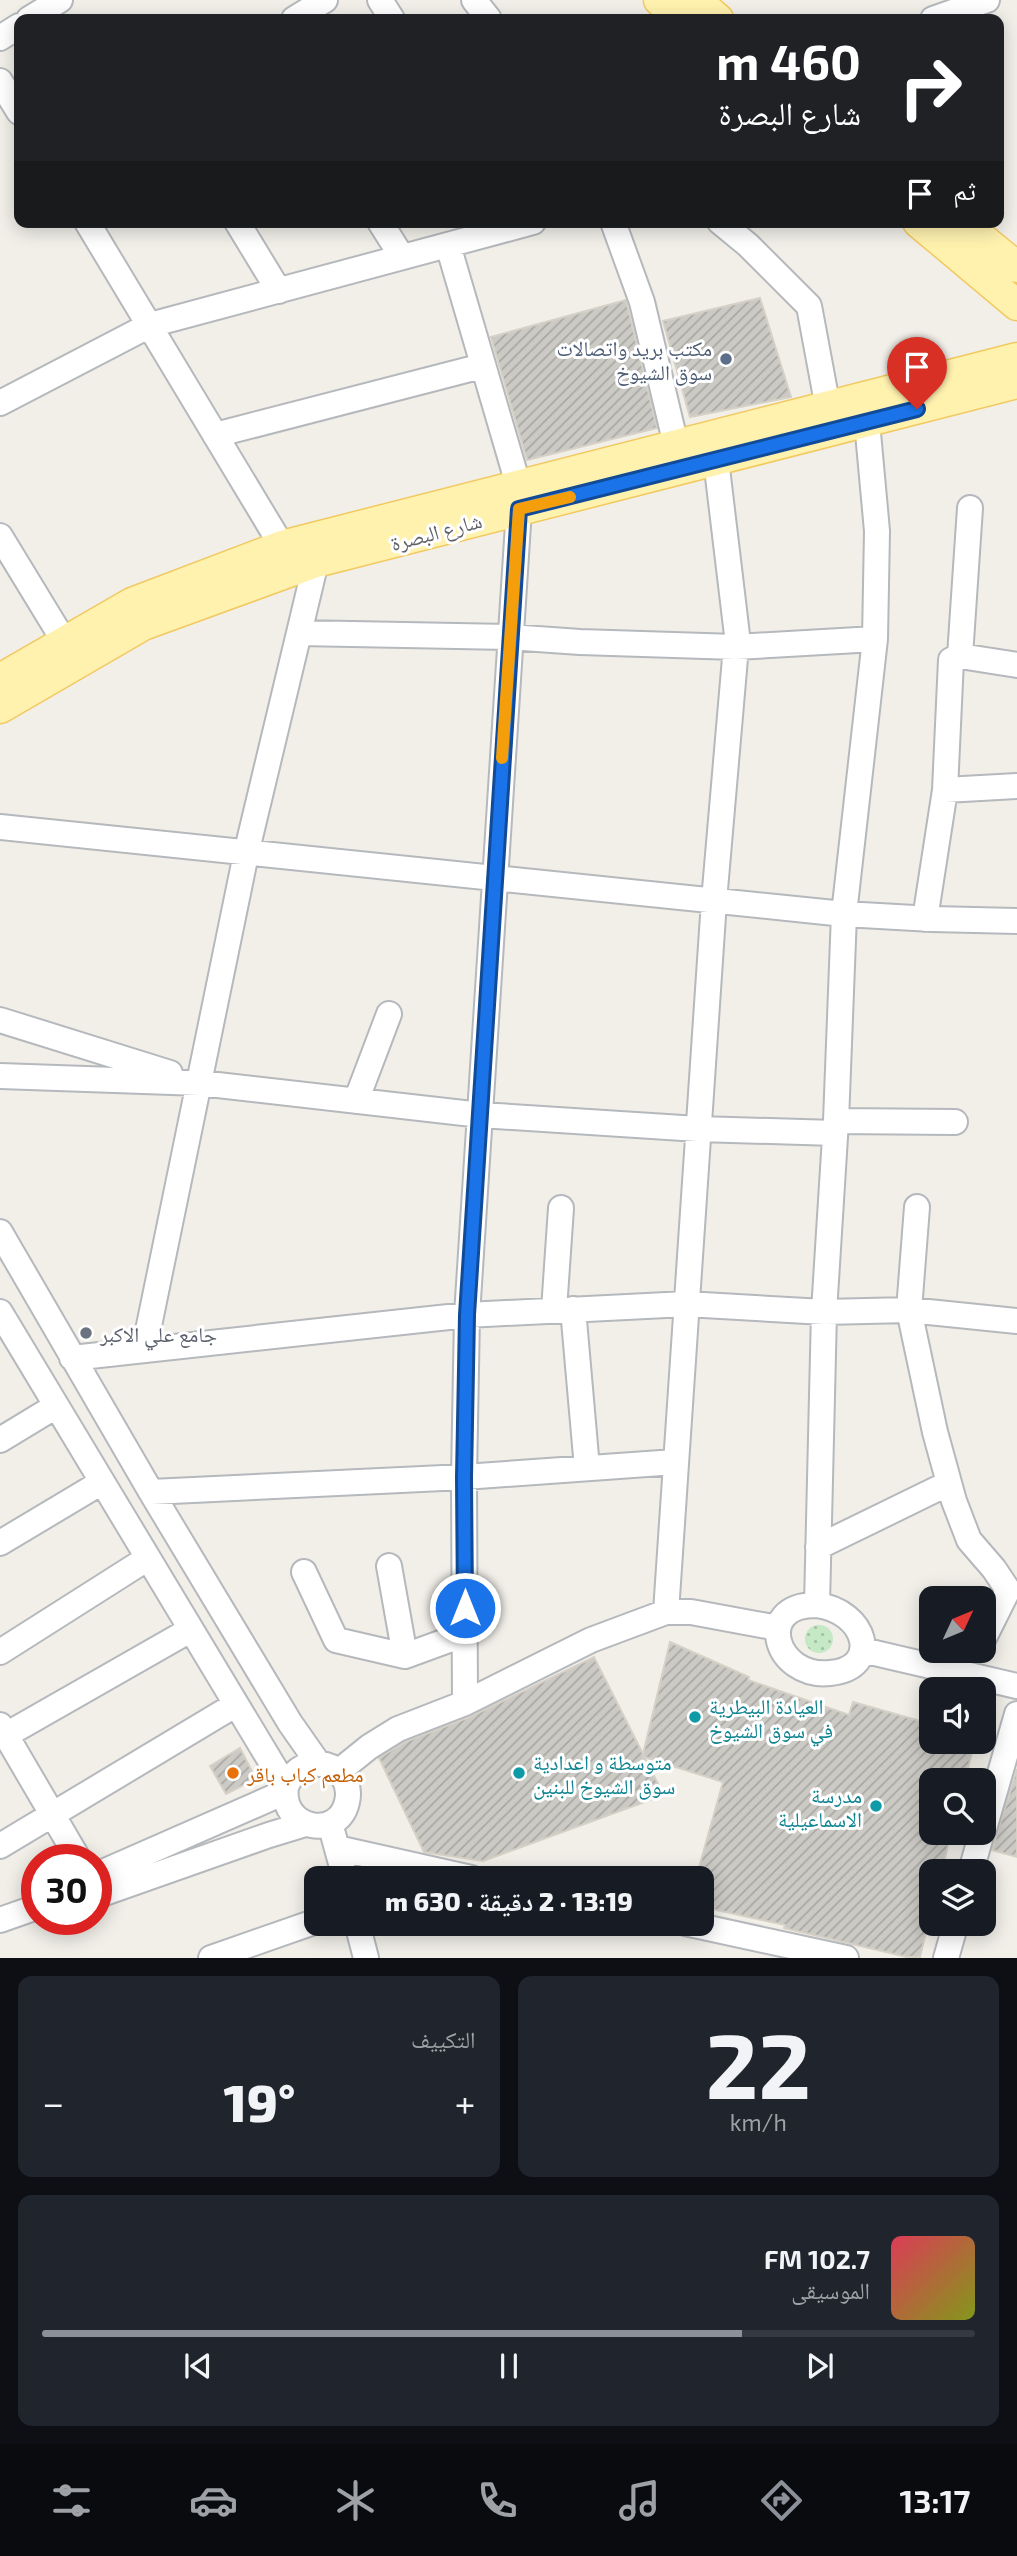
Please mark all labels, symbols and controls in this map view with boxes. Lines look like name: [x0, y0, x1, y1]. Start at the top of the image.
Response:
text: 460 m: [716, 31, 861, 90]
icon: right: [885, 42, 976, 133]
text: شارع البصرة: [718, 93, 861, 131]
text: ثم: [953, 174, 976, 205]
icon: arrive: [901, 175, 939, 213]
place label: مكتب بريد واتصالات سوق الشيوخ: [557, 335, 712, 386]
pin: [887, 337, 947, 409]
icon: arrive: [898, 348, 936, 386]
marker: مكتب بريد واتصالات سوق الشيوخ: [718, 351, 734, 367]
street label: شارع البصرة: [388, 507, 485, 557]
place label: جامع علي الاكبر: [99, 1321, 217, 1351]
marker: جامع علي الاكبر: [78, 1325, 94, 1341]
position arrow: [428, 1571, 502, 1645]
north arrow: [919, 1586, 996, 1662]
map controls: [919, 1586, 996, 1936]
button: sound: [919, 1677, 996, 1754]
place label: العيادة البيطرية في سوق الشيوخ: [709, 1693, 833, 1747]
marker: العيادة البيطرية في سوق الشيوخ: [687, 1709, 703, 1725]
place label: متوسطة و اعدادية سوق الشيوخ للبنين: [533, 1749, 675, 1800]
place label: مطعم كباب باقر: [246, 1761, 364, 1789]
marker: مطعم كباب باقر: [225, 1765, 241, 1781]
marker: متوسطة و اعدادية سوق الشيوخ للبنين: [511, 1765, 527, 1781]
button: search: [919, 1768, 996, 1845]
place label: مدرسة الاسماعيلية: [778, 1782, 862, 1831]
marker: مدرسة الاسماعيلية: [868, 1798, 884, 1814]
speed limit sign: 30: [21, 1844, 112, 1935]
button: layers: [919, 1859, 996, 1936]
text: 13:19 · 2 دقيقة · 630 m: [385, 1885, 633, 1916]
text: 22: [705, 2008, 811, 2117]
text: التكييف: [411, 2025, 476, 2053]
text: 19°: [223, 2070, 295, 2132]
text: −: [42, 2079, 64, 2125]
text: +: [455, 2079, 476, 2125]
text: km/h: [730, 2108, 787, 2136]
text: 102.7 FM: [764, 2243, 870, 2274]
text: الموسيقى: [791, 2276, 870, 2304]
icon: previous: [179, 2347, 217, 2385]
icon: pause: [490, 2347, 528, 2385]
icon: next: [801, 2347, 839, 2385]
icon: filters: [47, 2476, 96, 2525]
icon: car: [189, 2476, 238, 2525]
icon: climate: [331, 2476, 380, 2525]
icon: phone: [473, 2476, 522, 2525]
icon: music: [615, 2476, 664, 2525]
icon: directions: [757, 2476, 806, 2525]
text: 13:17: [900, 2481, 970, 2519]

